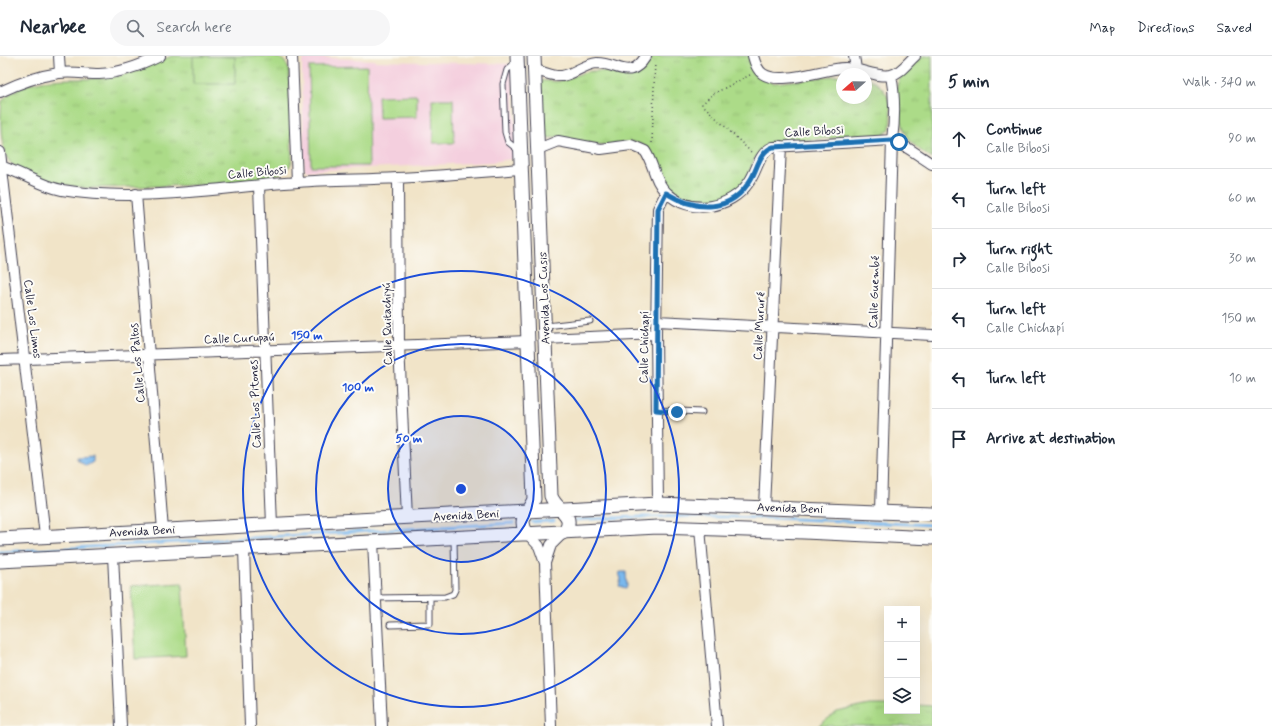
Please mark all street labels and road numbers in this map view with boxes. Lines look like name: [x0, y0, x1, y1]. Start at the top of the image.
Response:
street label: Calle Bibosi: [784, 122, 844, 142]
street label: Calle Bibosi: [227, 162, 287, 184]
street label: Avenida Los Cusis: [535, 251, 555, 345]
street label: Calle Guembé: [866, 255, 884, 329]
street label: Calle Los Limos: [19, 279, 45, 359]
street label: Calle Quitachiyú: [379, 282, 397, 365]
street label: Calle Mururé: [750, 291, 770, 361]
street label: Calle Chichapí: [636, 311, 654, 383]
street label: Calle Los Paltos: [127, 322, 149, 404]
street label: Calle Curupaú: [204, 330, 275, 348]
street label: Calle Los Pitones: [246, 359, 266, 449]
street label: Avenida Beni: [757, 500, 823, 518]
street label: Avenida Beni: [433, 506, 500, 526]
street label: Avenida Beni: [109, 522, 176, 542]

